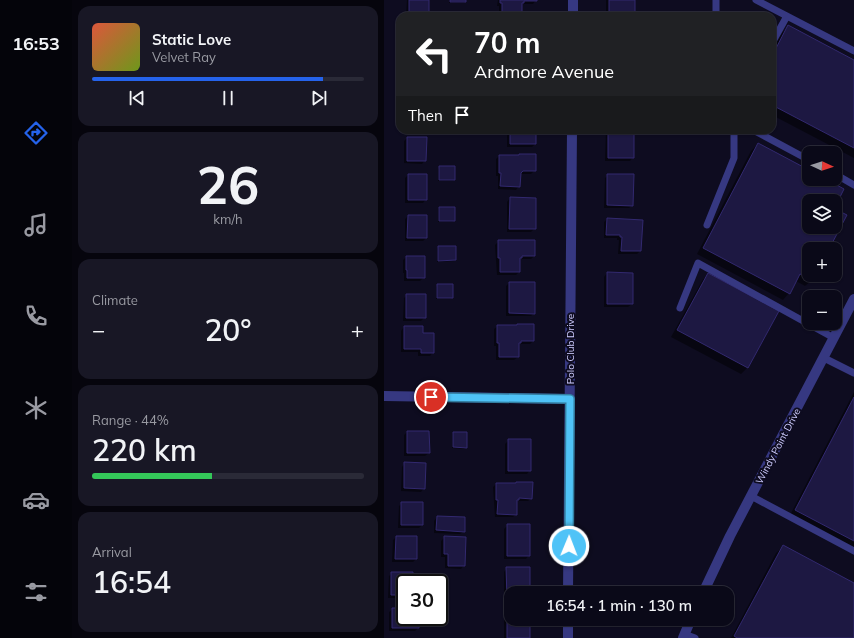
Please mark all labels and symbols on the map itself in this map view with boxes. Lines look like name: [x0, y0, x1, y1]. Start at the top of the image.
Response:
north arrow: [802, 146, 842, 186]
street label: Polo Club Drive: [564, 314, 577, 384]
pin: [414, 380, 448, 414]
street label: Windy Point Drive: [753, 406, 803, 486]
position arrow: [548, 525, 590, 567]
speed limit sign: 30: [396, 574, 448, 626]

